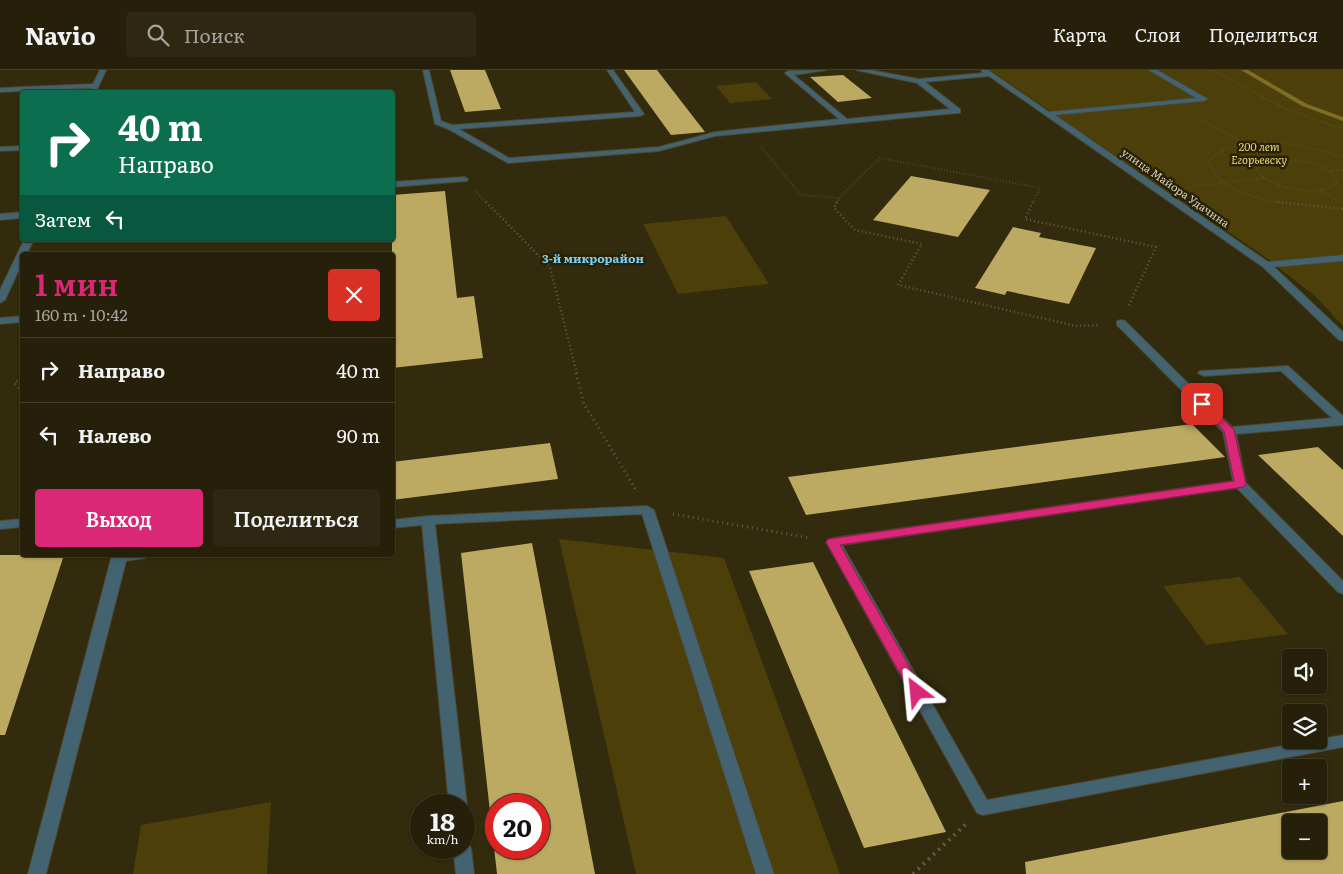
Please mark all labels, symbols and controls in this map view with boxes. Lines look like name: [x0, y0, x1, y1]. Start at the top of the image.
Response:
search box: [126, 12, 476, 57]
text: Navio: [25, 17, 96, 52]
icon: search: [144, 21, 172, 49]
text: Поиск: [184, 21, 244, 49]
text: Карта: [1053, 21, 1107, 48]
text: Слои: [1135, 21, 1181, 48]
text: Поделиться: [1209, 21, 1318, 48]
text: 40 m: [118, 100, 203, 152]
icon: right: [35, 110, 100, 175]
park label: 200 лет Егорьевску: [1231, 138, 1287, 167]
street label: улица Майора Удачина: [1119, 144, 1233, 230]
text: Направо: [118, 147, 214, 180]
text: Затем: [35, 205, 91, 233]
icon: left: [101, 205, 129, 233]
district label: 3-й микрорайон: [542, 249, 644, 267]
text: 1 мин: [35, 261, 118, 305]
button: close: [328, 269, 380, 321]
text: 160 m · 10:42: [35, 302, 128, 326]
icon: right: [35, 356, 63, 384]
text: Направо: [78, 356, 165, 384]
text: 40 m: [336, 356, 380, 384]
pin: [1181, 383, 1223, 425]
icon: arrive: [1188, 390, 1216, 418]
icon: left: [35, 421, 63, 449]
text: Налево: [78, 421, 152, 449]
text: 90 m: [337, 421, 380, 449]
button: Выход: [35, 489, 203, 547]
button: Поделиться: [213, 489, 380, 547]
map controls: [1282, 649, 1327, 859]
button: sound: [1282, 649, 1327, 694]
position arrow: [890, 665, 942, 717]
button: layers: [1282, 704, 1327, 749]
button: +: [1282, 759, 1327, 804]
speed limit sign: 20: [485, 794, 550, 859]
text: 18: [430, 802, 455, 839]
button: −: [1282, 814, 1327, 859]
text: km/h: [427, 830, 458, 848]

